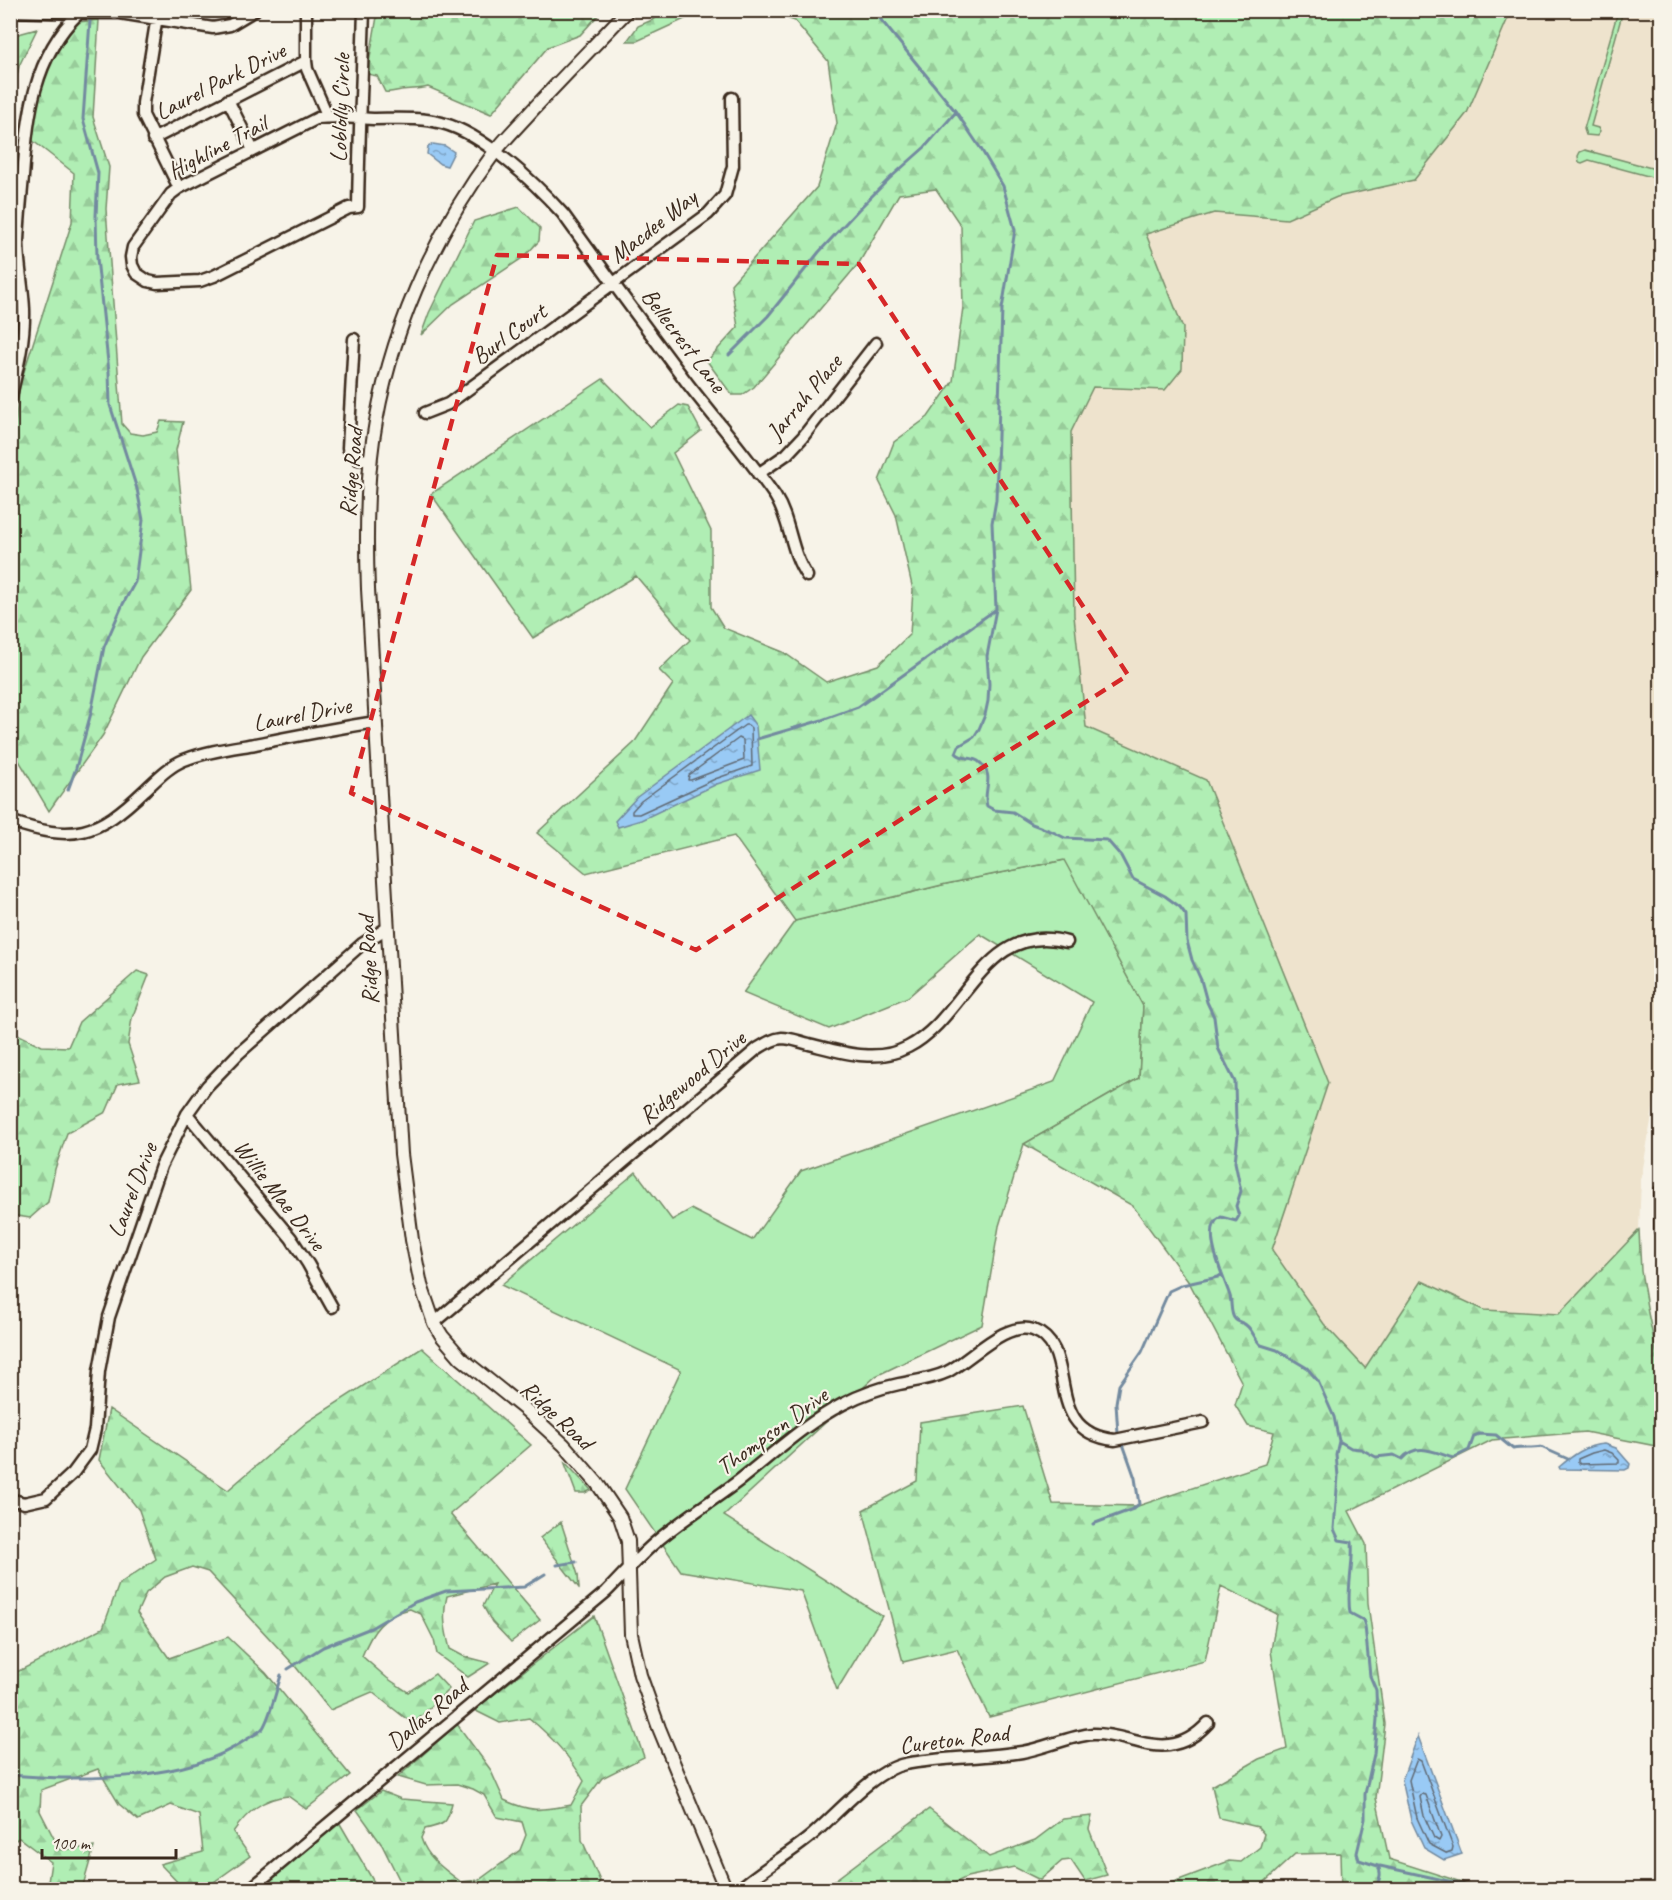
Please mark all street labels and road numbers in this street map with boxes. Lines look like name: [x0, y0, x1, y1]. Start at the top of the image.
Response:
street label: Laurel Park Drive: [150, 34, 292, 127]
street label: Loblolly Circle: [323, 51, 357, 163]
street label: Highline Trail: [162, 107, 275, 186]
street label: Macdee Way: [603, 181, 704, 270]
street label: Bellecrest Lane: [635, 282, 734, 400]
street label: Burl Court: [466, 296, 554, 371]
street label: Jarrah Place: [759, 346, 850, 447]
street label: Ridge Road: [332, 423, 370, 518]
street label: Laurel Drive: [251, 689, 356, 738]
street label: Ridge Road: [350, 911, 385, 1005]
street label: Ridgewood Drive: [632, 1022, 753, 1130]
street label: Willie Mae Drive: [227, 1133, 334, 1258]
street label: Laurel Drive: [100, 1136, 165, 1242]
street label: Ridge Road: [514, 1374, 602, 1459]
street label: Thompson Drive: [710, 1379, 836, 1482]
street label: Dallas Road: [380, 1669, 477, 1757]
street label: Cureton Road: [898, 1717, 1014, 1761]

